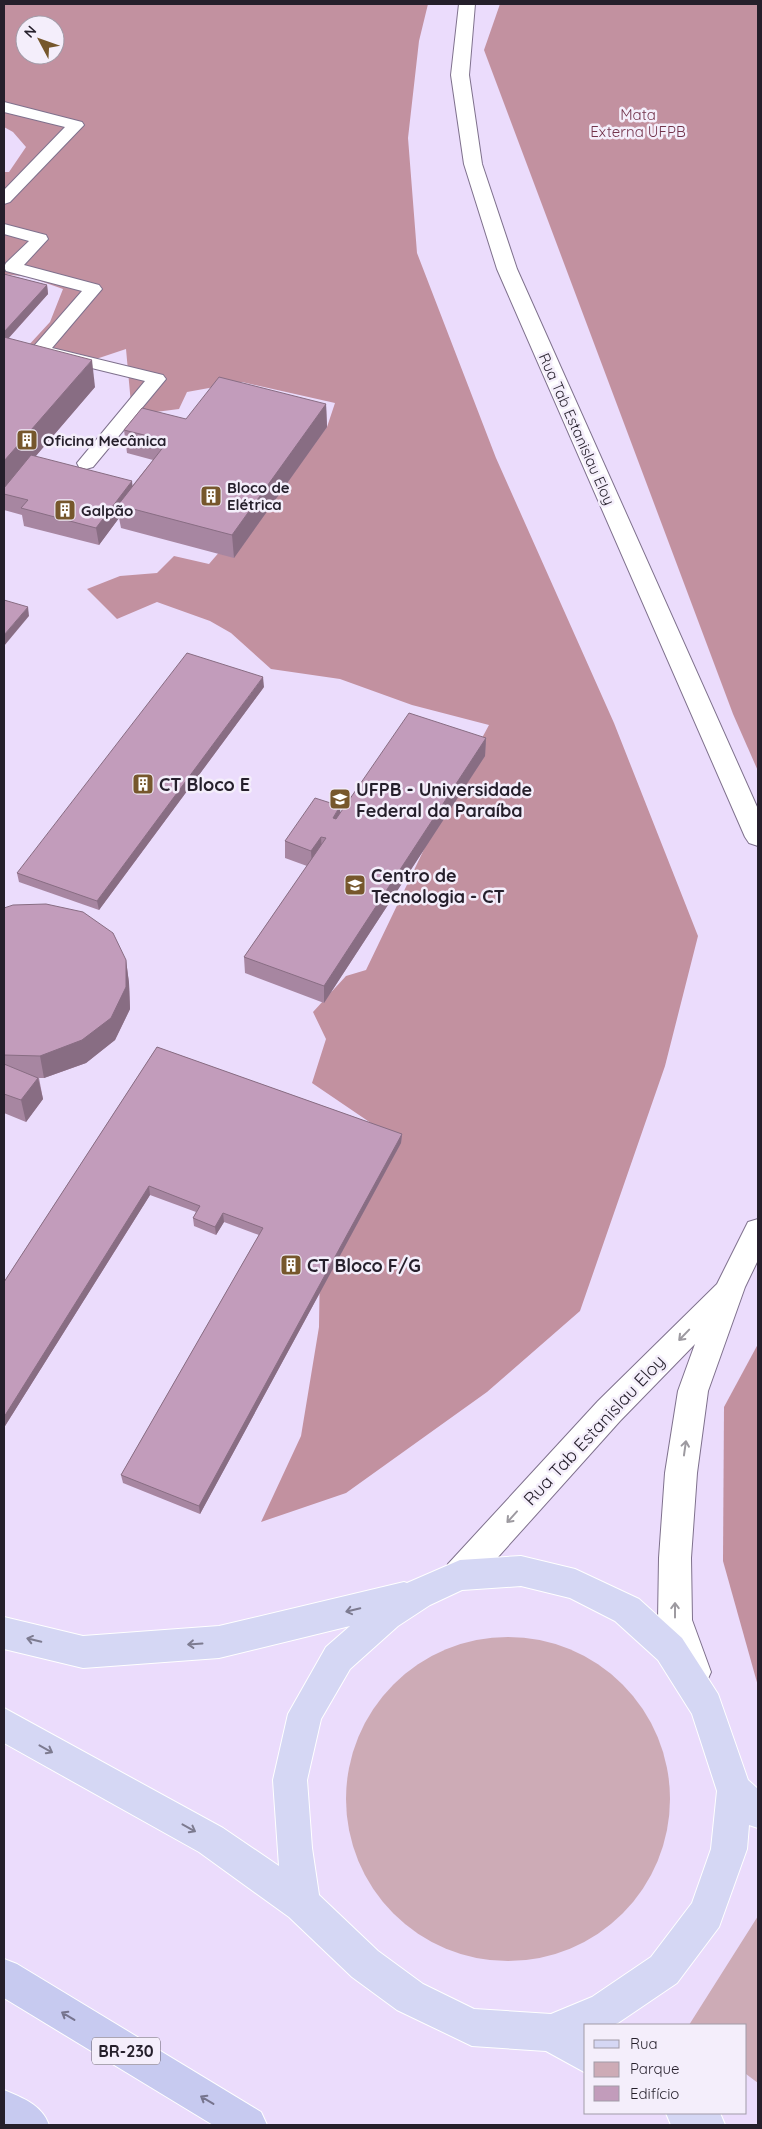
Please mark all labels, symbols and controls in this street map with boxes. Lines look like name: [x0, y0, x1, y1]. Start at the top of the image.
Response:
north arrow: [15, 15, 65, 65]
text: N: [20, 22, 40, 41]
park label: Mata Externa UFPB: [590, 105, 686, 141]
street label: Rua Tab Estanislau Eloy: [535, 350, 619, 508]
building icon: Oficina Mecânica: [15, 428, 39, 452]
place label: Oficina Mecânica: [43, 431, 166, 450]
place label: Bloco de Elétrica: [227, 478, 290, 514]
building icon: Bloco de Elétrica: [199, 484, 223, 508]
building icon: Galpão: [53, 498, 77, 522]
place label: Galpão: [81, 501, 133, 520]
building icon: CT Bloco E: [131, 772, 155, 796]
place label: CT Bloco E: [159, 773, 250, 796]
place label: UFPB - Universidade Federal da Paraíba: [356, 778, 532, 822]
school or university icon: UFPB - Universidade Federal da Paraíba: [328, 787, 352, 811]
place label: Centro de Tecnologia - CT: [371, 864, 505, 908]
school or university icon: Centro de Tecnologia - CT: [343, 873, 367, 897]
building icon: CT Bloco F/G: [279, 1253, 303, 1277]
place label: CT Bloco F/G: [307, 1254, 421, 1277]
one-way arrow: [678, 1328, 690, 1341]
street label: Rua Tab Estanislau Eloy: [518, 1350, 670, 1510]
one-way arrow: [680, 1440, 690, 1456]
one-way arrow: [507, 1510, 518, 1523]
one-way arrow: [670, 1602, 680, 1618]
one-way arrow: [346, 1606, 362, 1615]
one-way arrow: [26, 1635, 42, 1644]
one-way arrow: [187, 1639, 203, 1649]
one-way arrow: [39, 1744, 53, 1754]
one-way arrow: [181, 1823, 195, 1833]
one-way arrow: [61, 2010, 75, 2020]
legend: [584, 2024, 747, 2114]
text: Rua: [630, 2034, 658, 2053]
road number: BR-230: [92, 2038, 160, 2064]
text: Parque: [630, 2059, 680, 2078]
text: Edifício: [630, 2084, 679, 2103]
one-way arrow: [200, 2095, 214, 2105]

